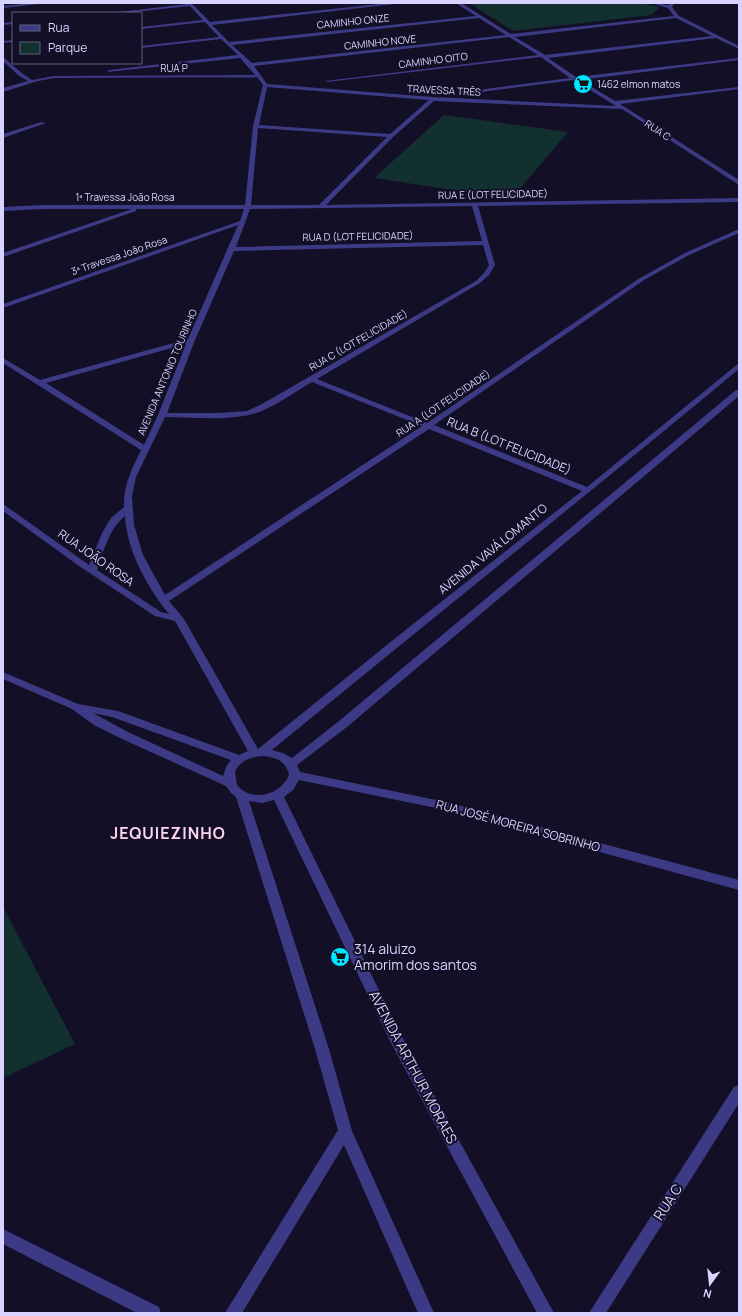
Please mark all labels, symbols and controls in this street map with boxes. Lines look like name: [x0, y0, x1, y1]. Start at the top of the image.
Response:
street label: CAMINHO ONZE: [316, 10, 390, 32]
legend: [12, 12, 142, 64]
text: Rua: [48, 19, 69, 36]
street label: CAMINHO NOVE: [343, 31, 417, 53]
text: Parque: [48, 39, 87, 56]
street label: CAMINHO OITO: [398, 49, 468, 71]
street label: RUA P: [160, 61, 188, 75]
supermarket icon: 1462 elmon matos: [572, 73, 594, 95]
place label: 1462 elmon matos: [597, 77, 680, 91]
street label: TRAVESSA TRÊS: [407, 81, 481, 99]
street label: RUA C: [642, 116, 674, 144]
street label: RUA E (LOT FELICIDADE): [438, 186, 548, 202]
street label: 1ª Travessa João Rosa: [75, 190, 175, 204]
street label: RUA D (LOT FELICIDADE): [302, 228, 414, 244]
street label: 3ª Travessa João Rosa: [69, 232, 169, 278]
street label: RUA C (LOT FELICIDADE): [306, 306, 410, 374]
street label: AVENIDA ANTONIO TOURINHO: [134, 307, 200, 437]
street label: RUA A (LOT FELICIDADE): [393, 366, 493, 440]
street label: RUA B (LOT FELICIDADE): [445, 413, 574, 478]
street label: AVENIDA VAVÁ LOMANTO: [435, 499, 551, 598]
street label: RUA JOÃO ROSA: [55, 525, 138, 590]
street label: RUA JOSÉ MOREIRA SOBRINHO: [434, 795, 602, 856]
district label: JEQUIEZINHO: [110, 822, 226, 844]
place label: 314 aluizo Amorim dos santos: [354, 939, 477, 974]
supermarket icon: 314 aluizo Amorim dos santos: [329, 946, 351, 968]
street label: AVENIDA ARTHUR MORAES: [365, 987, 462, 1147]
street label: RUA C: [649, 1180, 686, 1224]
north arrow: [690, 1264, 730, 1304]
text: N: [701, 1286, 713, 1302]

